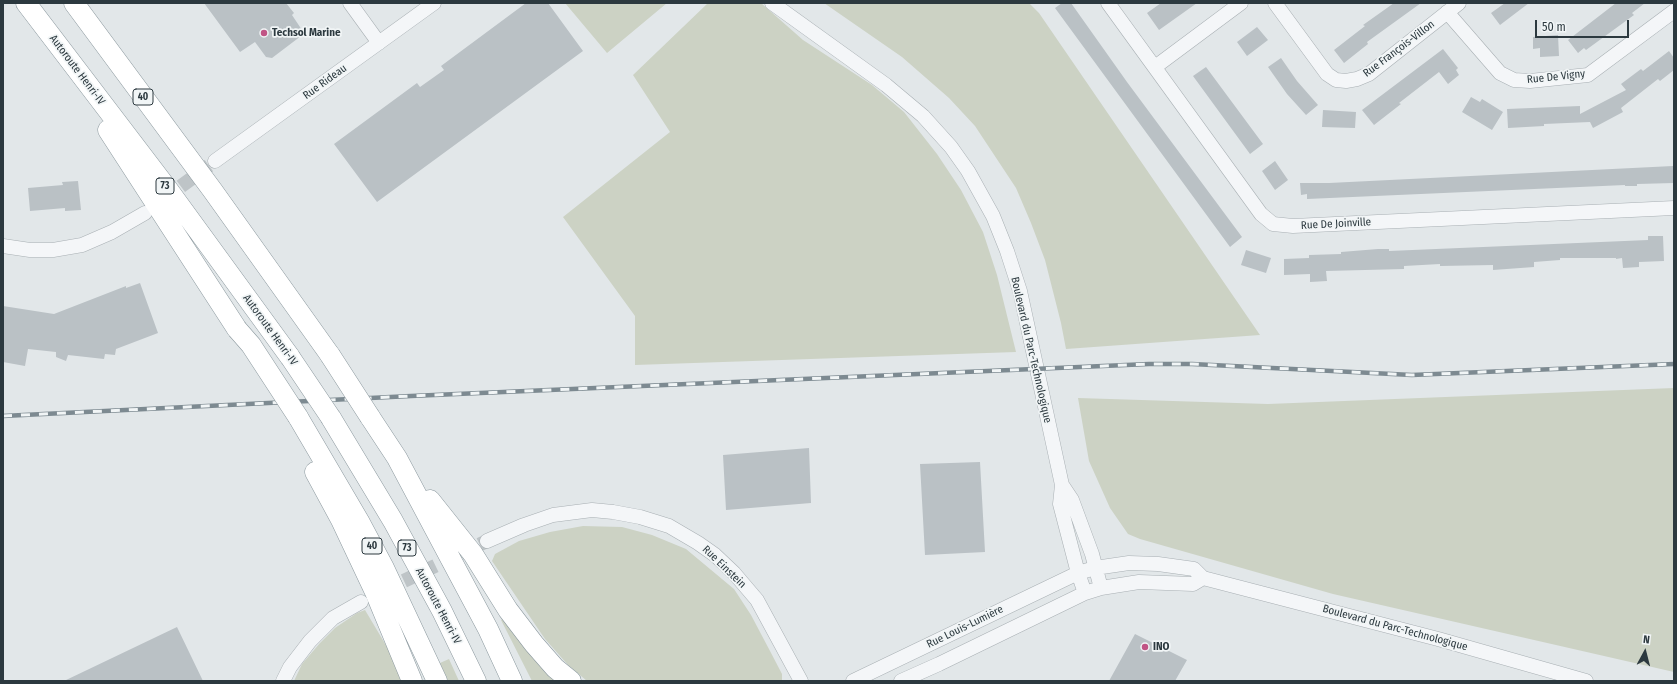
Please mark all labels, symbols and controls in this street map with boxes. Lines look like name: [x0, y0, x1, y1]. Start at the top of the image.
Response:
scale bar: [1537, 12, 1631, 38]
street label: Rue François-Villon: [1361, 18, 1437, 80]
text: 50 m: [1542, 20, 1566, 34]
place label: Techsol Marine: [272, 26, 341, 40]
marker: Techsol Marine: [259, 28, 269, 38]
street label: Autoroute Henri-IV: [46, 32, 108, 108]
street label: Rue Rideau: [301, 62, 349, 102]
street label: Rue De Vigny: [1526, 67, 1586, 87]
road number: 40: [133, 89, 153, 105]
road number: 73: [156, 178, 174, 194]
street label: Rue De Joinville: [1301, 216, 1371, 232]
street label: Boulevard du Parc-Technologique: [1008, 276, 1054, 424]
street label: Autoroute Henri-IV: [240, 292, 300, 368]
road number: 40: [362, 538, 382, 554]
road number: 73: [398, 540, 416, 556]
street label: Rue Einstein: [699, 543, 749, 591]
street label: Autoroute Henri-IV: [412, 566, 464, 646]
street label: Boulevard du Parc-Technologique: [1321, 602, 1469, 654]
street label: Rue Louis-Lumière: [925, 603, 1005, 651]
north arrow: [1625, 632, 1665, 672]
text: N: [1642, 633, 1651, 646]
place label: INO: [1153, 640, 1169, 654]
marker: INO: [1140, 642, 1150, 652]

